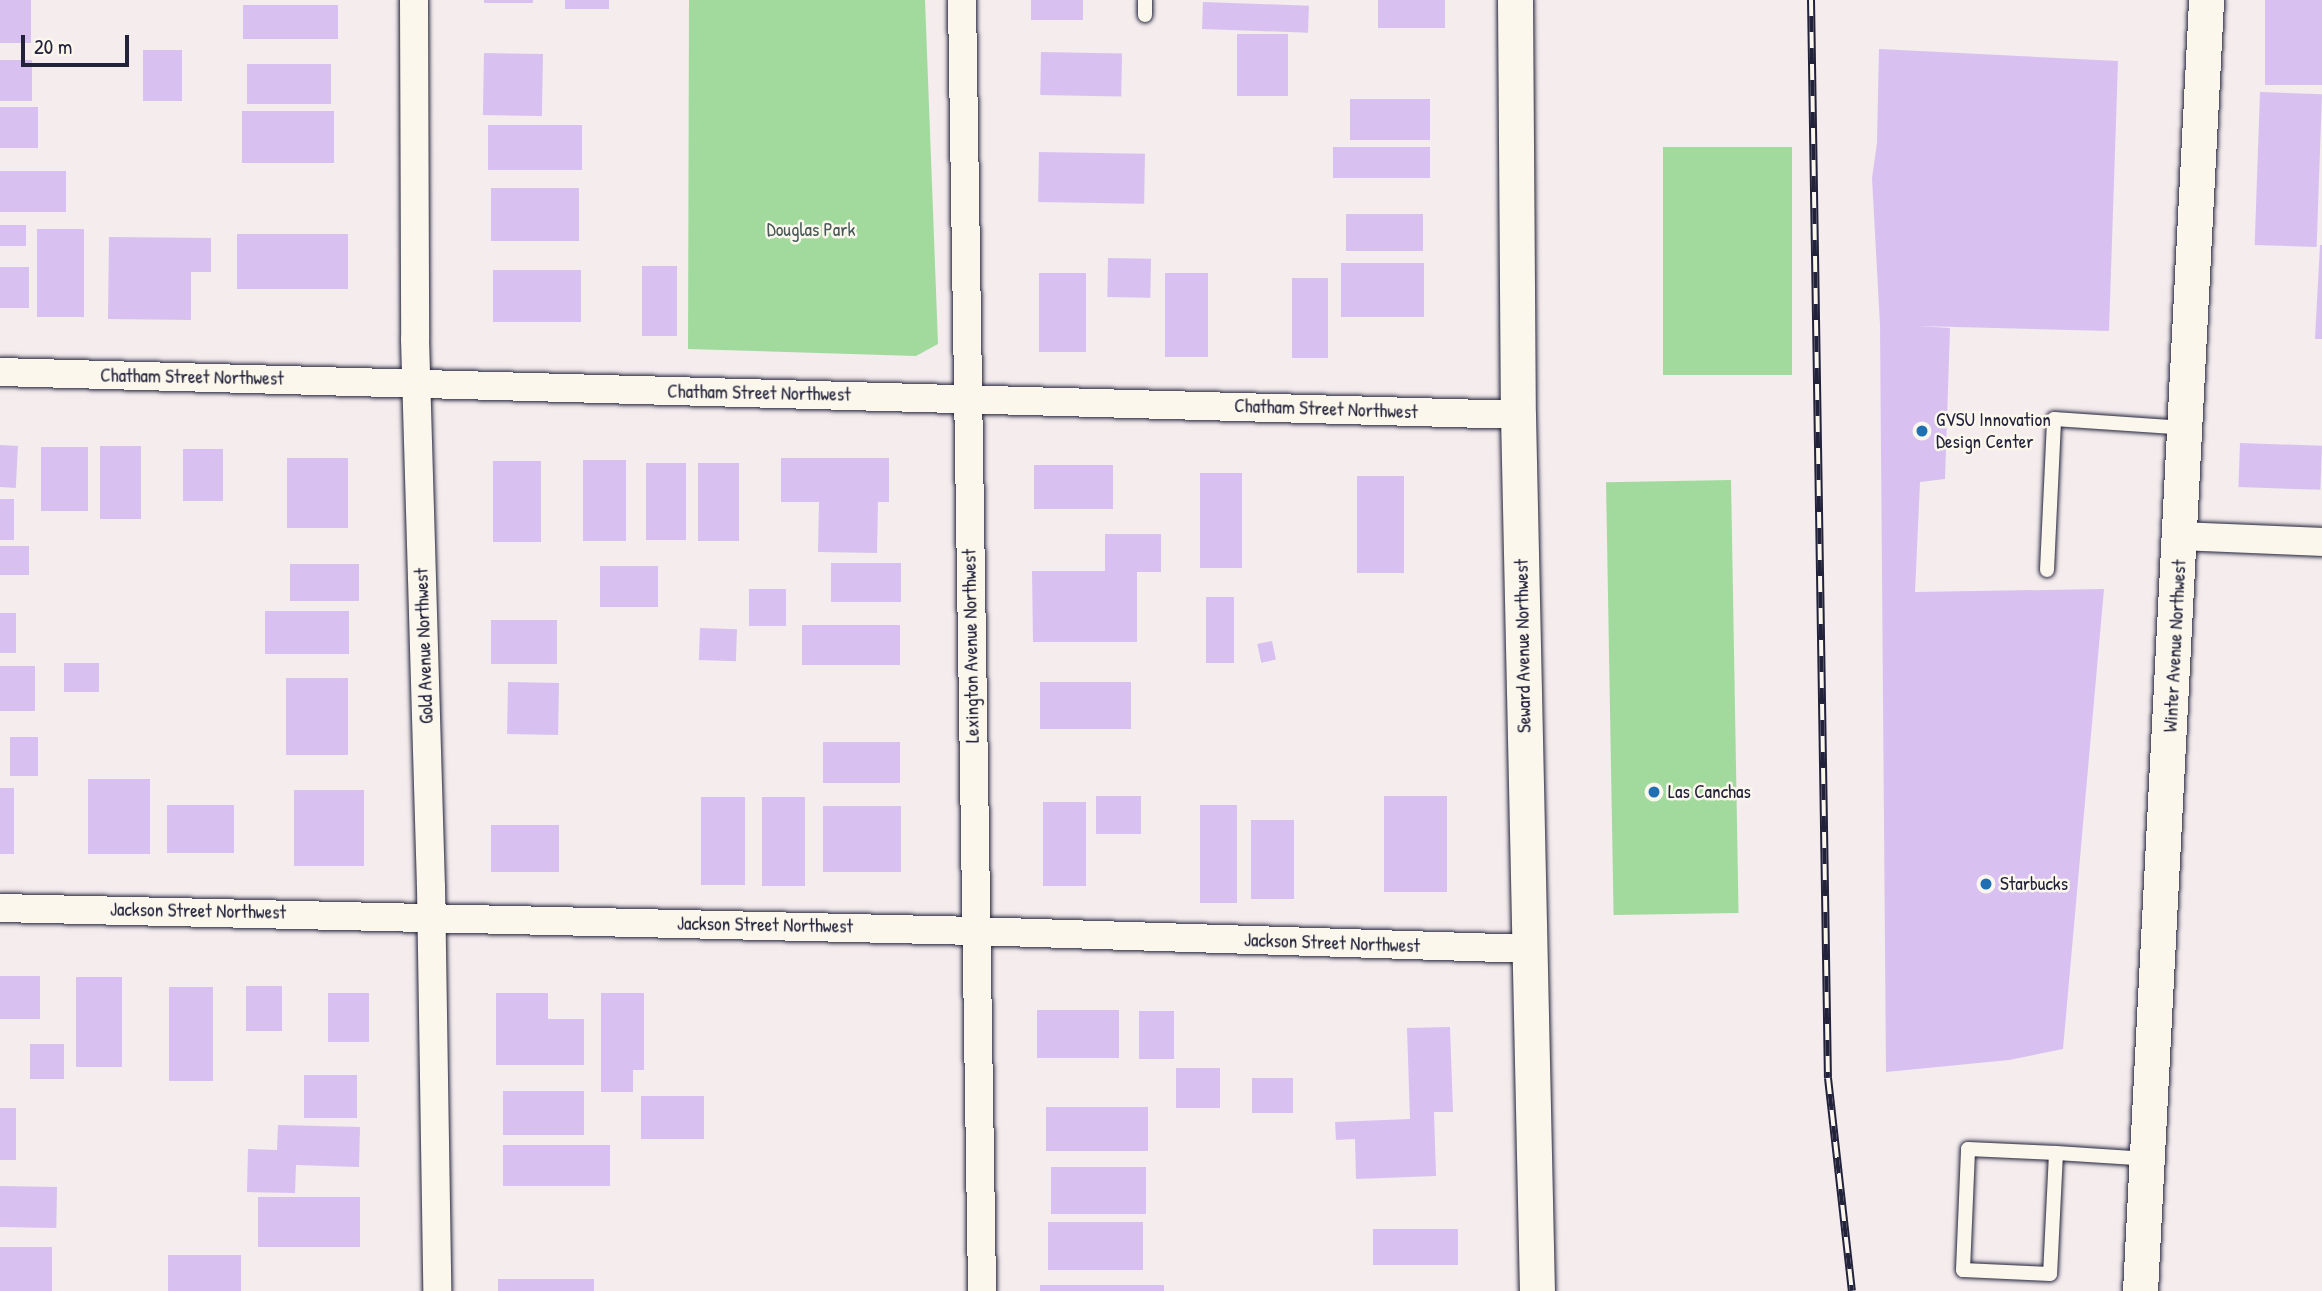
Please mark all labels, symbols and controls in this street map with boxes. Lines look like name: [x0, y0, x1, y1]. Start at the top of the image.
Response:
scale bar: [24, 21, 133, 65]
text: 20 m: [34, 32, 72, 61]
park label: Douglas Park: [767, 219, 855, 241]
street label: Chatham Street Northwest: [100, 364, 284, 390]
street label: Chatham Street Northwest: [667, 380, 851, 406]
street label: Chatham Street Northwest: [1234, 394, 1418, 424]
place label: GVSU Innovation Design Center: [1936, 409, 2051, 453]
marker: GVSU Innovation Design Center: [1914, 423, 1930, 439]
street label: Lexington Avenue Northwest: [958, 549, 984, 743]
street label: Seward Avenue Northwest: [1510, 559, 1536, 733]
street label: Winter Avenue Northwest: [2159, 559, 2191, 733]
street label: Gold Avenue Northwest: [410, 568, 438, 724]
place label: Las Canchas: [1668, 781, 1751, 803]
marker: Las Canchas: [1646, 784, 1662, 800]
place label: Starbucks: [2000, 873, 2068, 895]
marker: Starbucks: [1978, 876, 1994, 892]
street label: Jackson Street Northwest: [110, 898, 286, 924]
street label: Jackson Street Northwest: [677, 912, 853, 938]
street label: Jackson Street Northwest: [1244, 929, 1420, 957]

